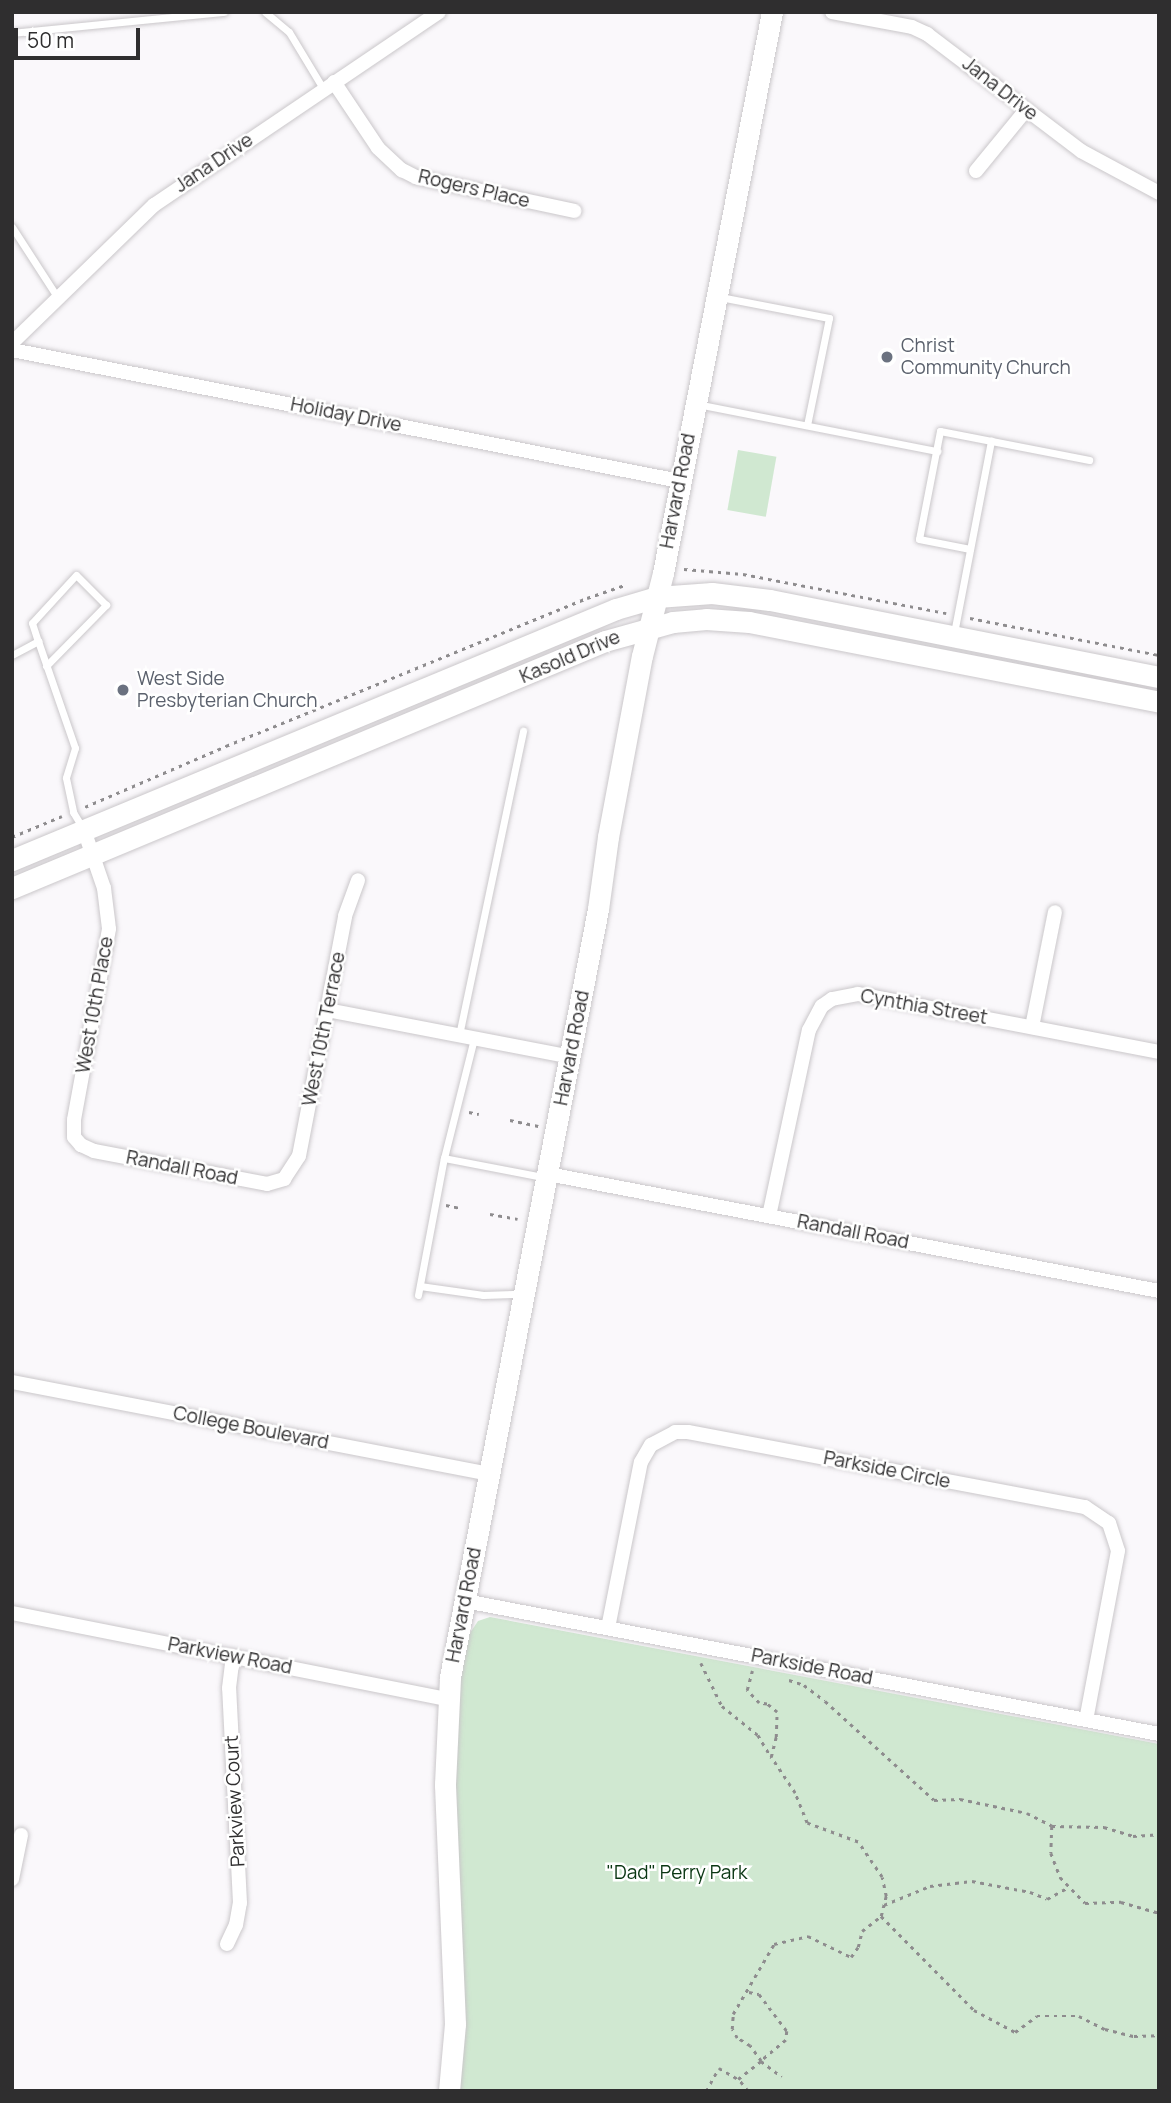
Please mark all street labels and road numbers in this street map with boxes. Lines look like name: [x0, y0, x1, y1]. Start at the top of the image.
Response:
street label: Jana Drive: [958, 52, 1042, 126]
street label: Jana Drive: [171, 129, 257, 197]
street label: Rogers Place: [416, 165, 532, 213]
street label: Holiday Drive: [289, 393, 403, 437]
street label: Harvard Road: [656, 432, 700, 550]
street label: Kasold Drive: [516, 626, 624, 688]
street label: West 10th Place: [72, 935, 118, 1075]
street label: West 10th Terrace: [298, 950, 350, 1108]
street label: Cynthia Street: [859, 985, 989, 1029]
street label: Harvard Road: [550, 989, 594, 1107]
street label: Randall Road: [124, 1146, 240, 1190]
street label: Randall Road: [795, 1210, 911, 1254]
street label: College Boulevard: [171, 1402, 331, 1454]
street label: Parkside Circle: [822, 1447, 952, 1493]
street label: Harvard Road: [442, 1546, 486, 1664]
street label: Parkview Road: [166, 1633, 294, 1679]
street label: Parkside Road: [749, 1644, 875, 1690]
street label: Parkview Court: [220, 1735, 250, 1867]

